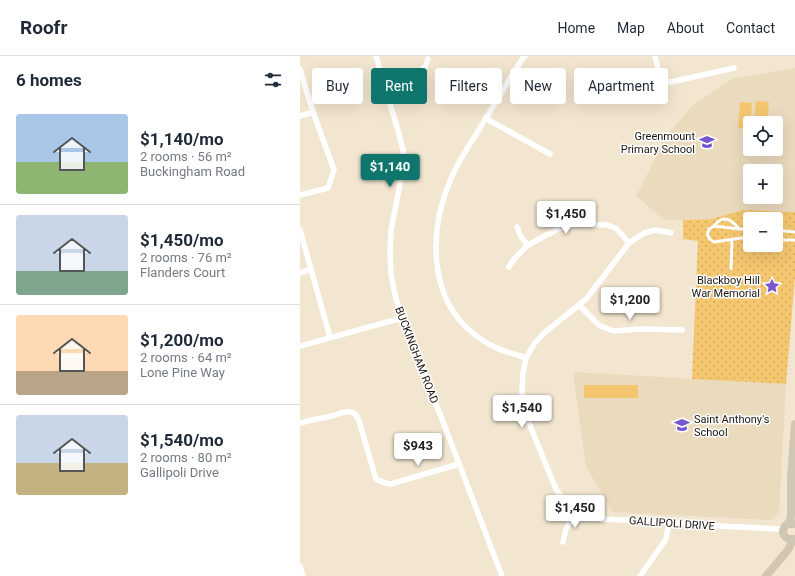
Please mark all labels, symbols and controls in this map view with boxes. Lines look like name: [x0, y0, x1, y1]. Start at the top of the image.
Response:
text: Roofr: [20, 16, 67, 39]
text: Home: [557, 20, 595, 36]
text: Map: [617, 20, 645, 36]
text: About: [667, 20, 704, 36]
text: Contact: [726, 20, 775, 36]
chip: Buy: [312, 68, 363, 104]
chip: Rent: [371, 68, 427, 104]
chip: Filters: [435, 68, 502, 104]
chip: New: [510, 68, 566, 104]
chip: Apartment: [574, 68, 668, 104]
icon: filters: [262, 69, 284, 91]
text: 6 homes: [16, 70, 82, 90]
map controls: [743, 116, 783, 252]
button: locate: [743, 116, 783, 156]
text: $1,140/mo: [140, 129, 224, 149]
icon: home: [48, 130, 96, 178]
place label: Greenmount Primary School: [621, 130, 695, 156]
school or university icon: Greenmount Primary School: [698, 133, 716, 151]
text: 2 rooms · 56 m²: [140, 149, 232, 164]
pin: $1,140: [357, 154, 423, 188]
text: $1,140: [370, 159, 410, 174]
text: Buckingham Road: [140, 164, 245, 179]
button: +: [743, 164, 783, 204]
pin: $1,450: [533, 201, 599, 235]
text: $1,450: [546, 206, 586, 221]
button: −: [743, 212, 783, 252]
text: $1,450/mo: [140, 230, 224, 250]
icon: home: [48, 231, 96, 279]
text: 2 rooms · 76 m²: [140, 250, 232, 265]
text: Flanders Court: [140, 265, 225, 280]
place label: Blackboy Hill War Memorial: [692, 274, 760, 300]
place icon: Blackboy Hill War Memorial: [763, 277, 781, 295]
pin: $1,200: [597, 287, 663, 321]
text: $1,200: [610, 292, 650, 307]
street label: BUCKINGHAM ROAD: [392, 305, 441, 405]
text: $1,200/mo: [140, 330, 224, 350]
icon: home: [48, 331, 96, 379]
text: 2 rooms · 64 m²: [140, 350, 232, 365]
text: Lone Pine Way: [140, 365, 225, 380]
pin: $1,540: [489, 395, 555, 429]
text: $1,540: [502, 400, 542, 415]
place label: Saint Anthony's School: [694, 413, 770, 439]
school or university icon: Saint Anthony's School: [673, 416, 691, 434]
text: $1,540/mo: [140, 430, 224, 450]
icon: home: [48, 431, 96, 479]
pin: $943: [394, 433, 442, 467]
text: $943: [403, 438, 433, 453]
text: 2 rooms · 80 m²: [140, 450, 232, 465]
text: Gallipoli Drive: [140, 465, 219, 480]
pin: $1,450: [542, 495, 608, 529]
text: $1,450: [555, 500, 595, 515]
street label: GALLIPOLI DRIVE: [629, 514, 715, 533]

